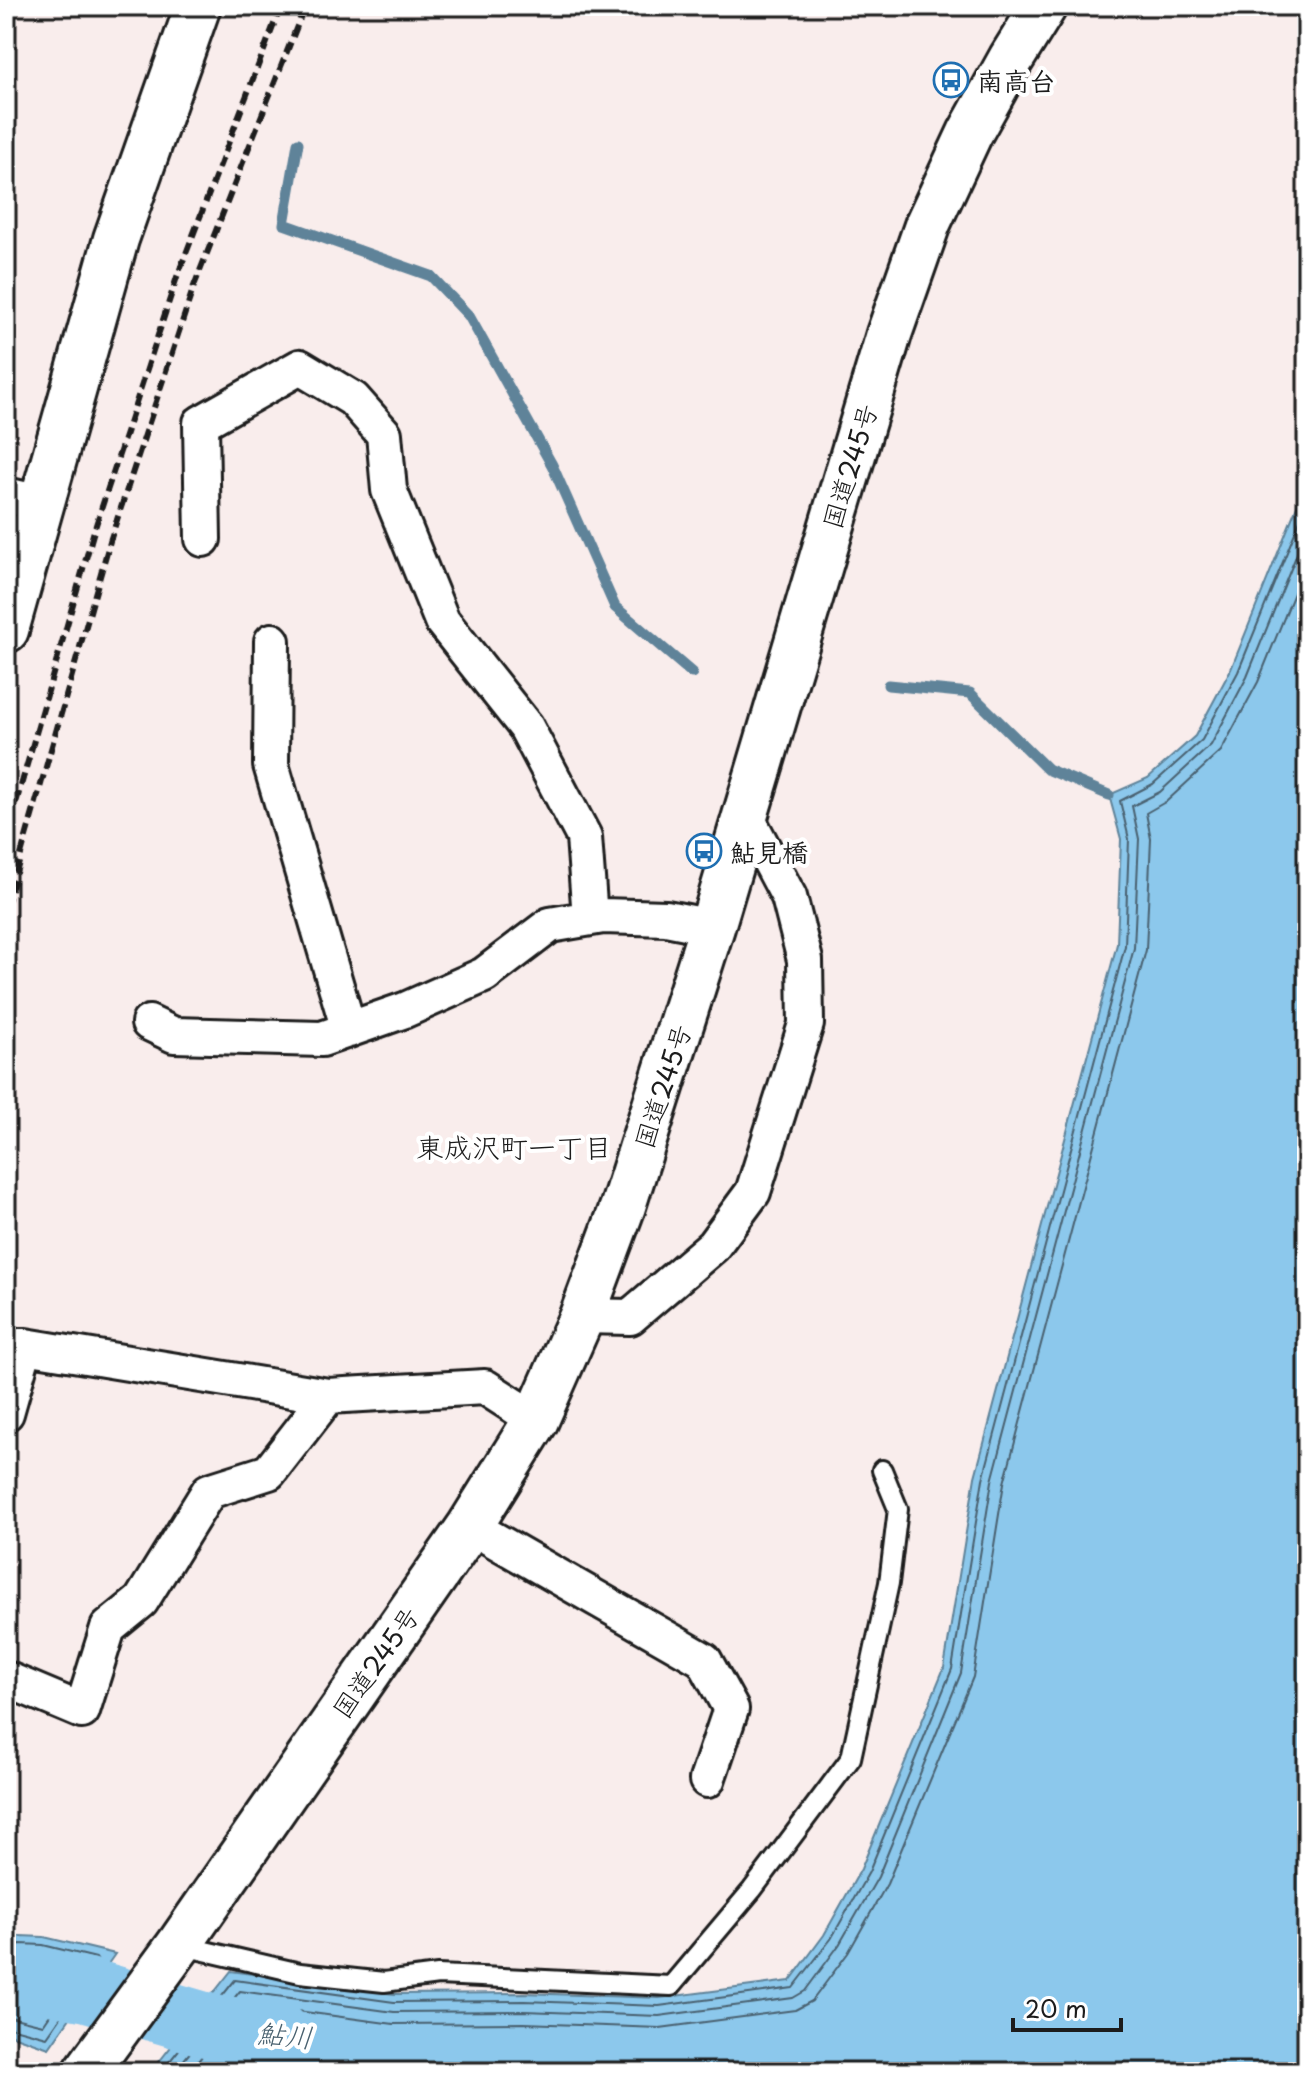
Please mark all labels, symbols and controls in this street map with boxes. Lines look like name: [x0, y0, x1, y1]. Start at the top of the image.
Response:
bus stop icon: 南高台: [932, 61, 970, 99]
place label: 南高台: [977, 61, 1055, 100]
street label: 国道245号: [812, 399, 886, 533]
bus stop icon: 鮎見橋: [685, 832, 723, 870]
place label: 鮎見橋: [730, 832, 808, 871]
street label: 国道245号: [624, 1019, 700, 1153]
district label: 東成沢町一丁目: [416, 1125, 612, 1168]
street label: 国道245号: [322, 1598, 428, 1726]
scale bar: [1013, 1982, 1121, 2032]
text: 20 m: [1025, 1990, 1087, 2026]
water label: 鮎川: [255, 2010, 315, 2058]

